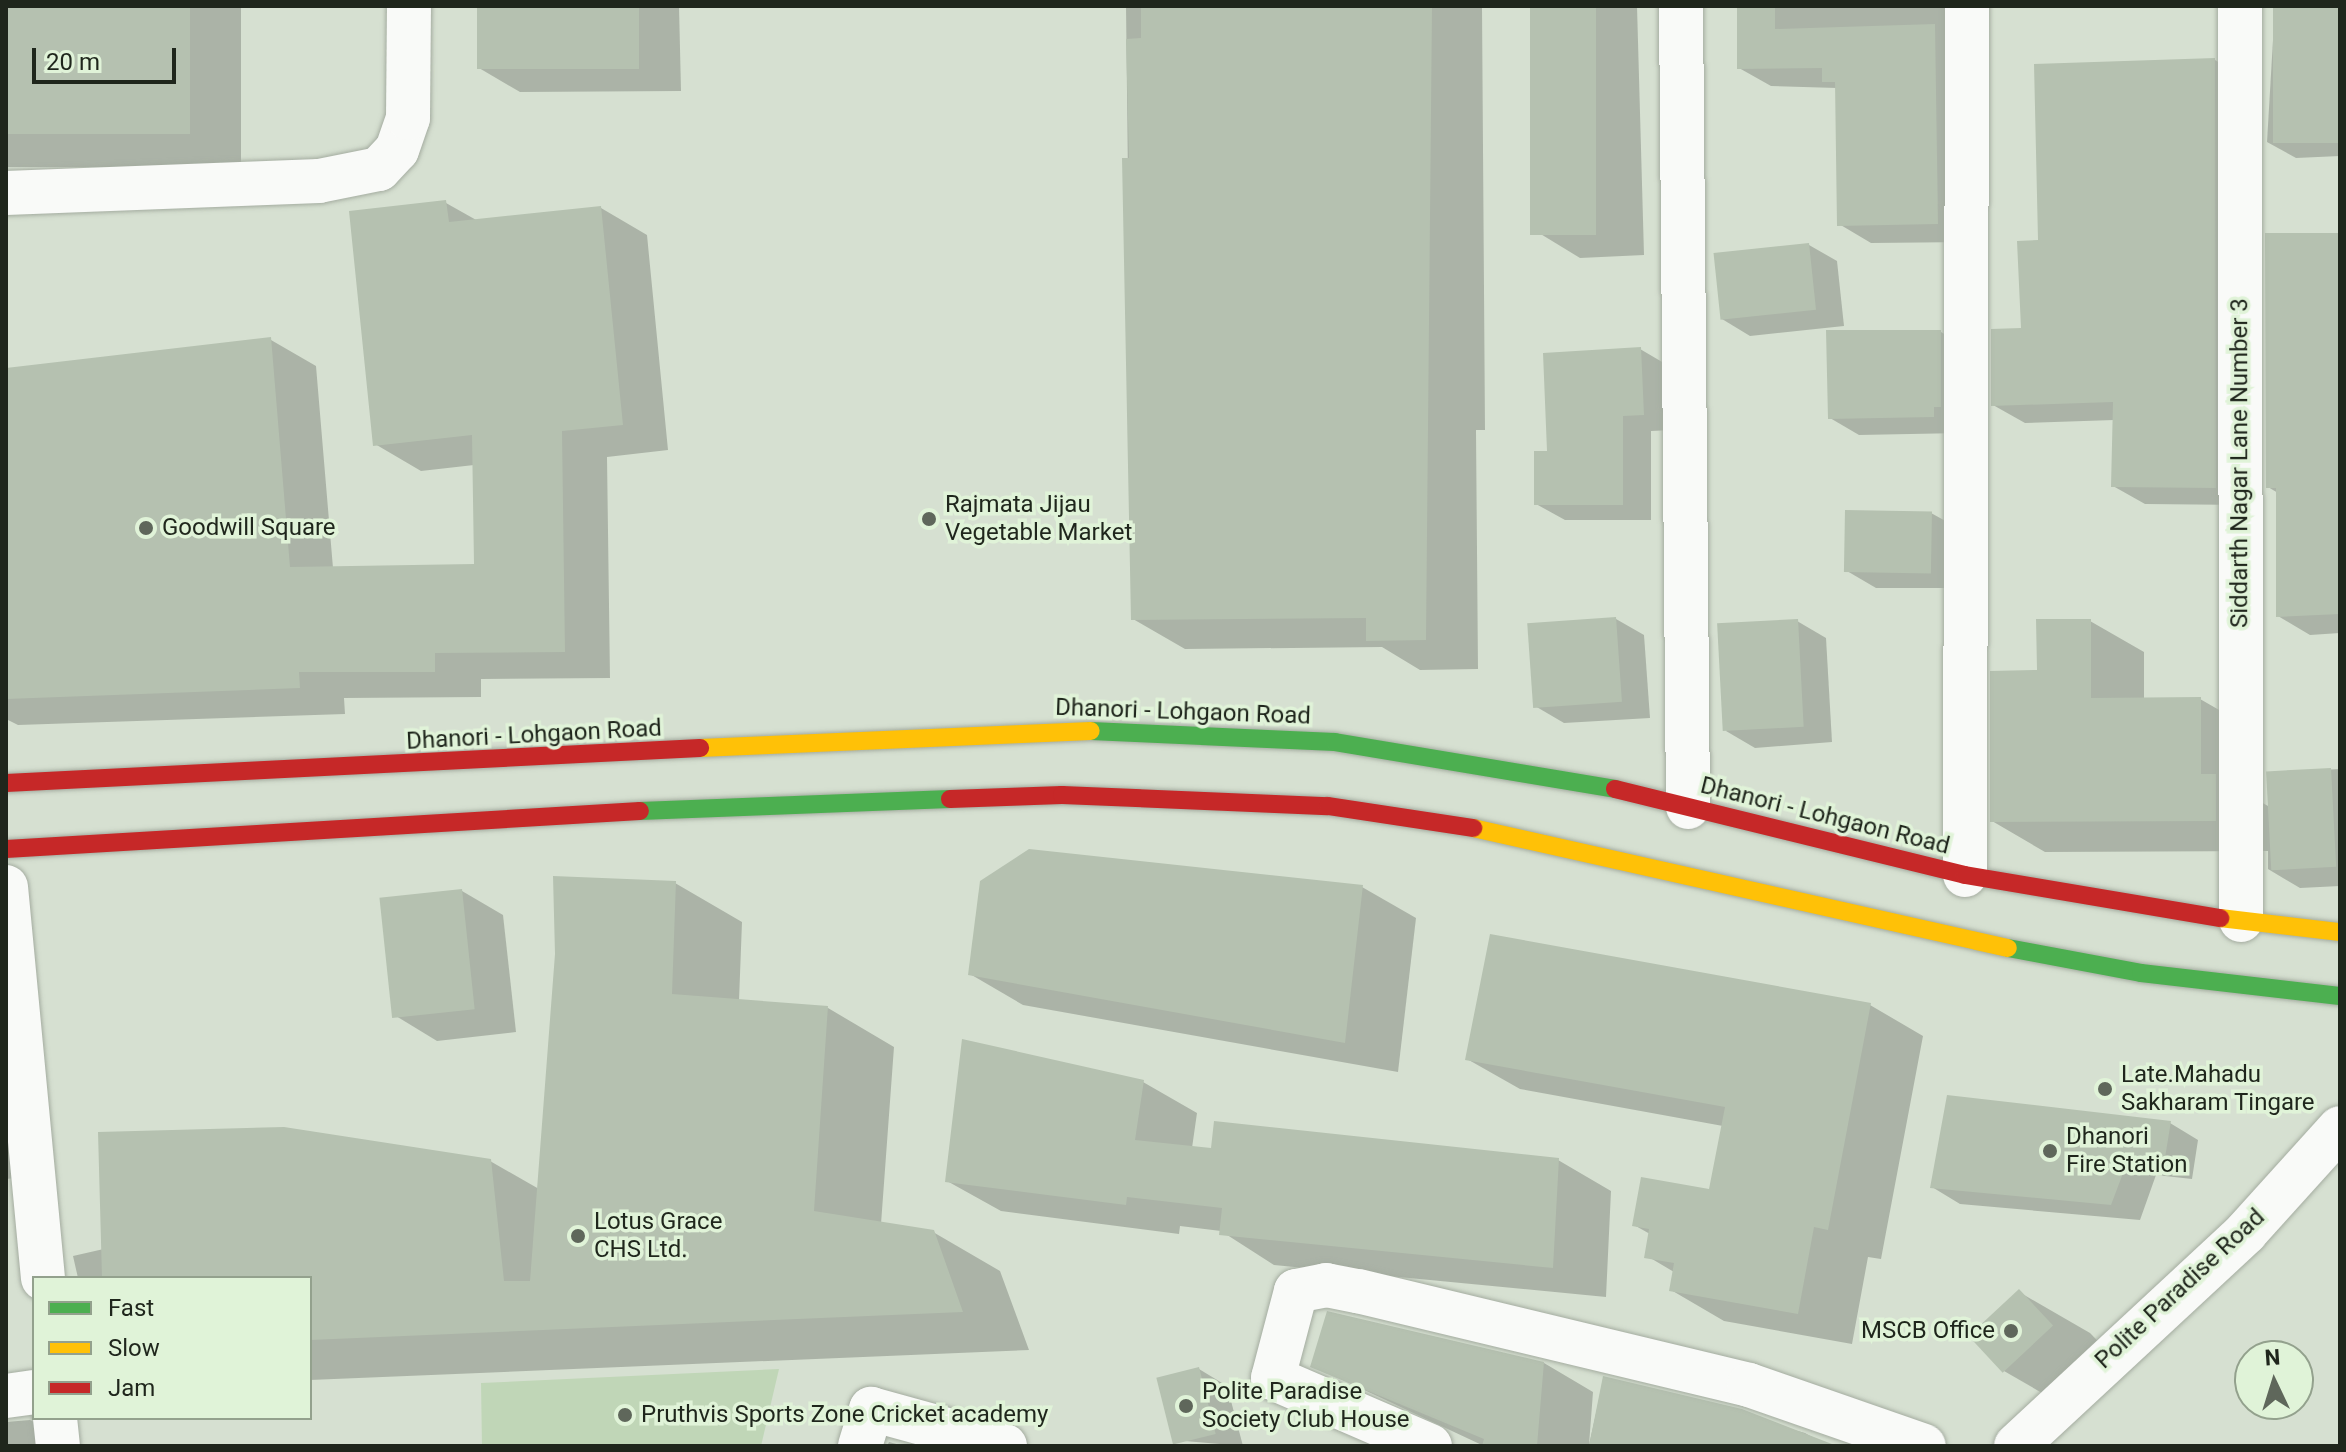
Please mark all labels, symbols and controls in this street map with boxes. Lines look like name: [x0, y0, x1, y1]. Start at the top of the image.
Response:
scale bar: [36, 32, 180, 82]
text: 20 m: [46, 48, 100, 76]
street label: Siddarth Nagar Lane Number 3: [2226, 298, 2254, 628]
place label: Rajmata Jijau Vegetable Market: [945, 491, 1132, 547]
marker: Rajmata Jijau Vegetable Market: [920, 510, 938, 528]
place label: Goodwill Square: [162, 514, 336, 542]
marker: Goodwill Square: [137, 519, 155, 537]
street label: Dhanori - Lohgaon Road: [1055, 693, 1311, 731]
street label: Dhanori - Lohgaon Road: [406, 714, 662, 756]
street label: Dhanori - Lohgaon Road: [1697, 771, 1953, 861]
place label: Late.Mahadu Sakharam Tingare: [2121, 1061, 2315, 1117]
marker: Late.Mahadu Sakharam Tingare: [2096, 1080, 2114, 1098]
place label: Dhanori Fire Station: [2066, 1123, 2187, 1179]
marker: Dhanori Fire Station: [2041, 1142, 2059, 1160]
street label: Polite Paradise Road: [2089, 1203, 2271, 1375]
place label: Lotus Grace CHS Ltd.: [594, 1208, 722, 1264]
marker: Lotus Grace CHS Ltd.: [569, 1227, 587, 1245]
legend: [32, 1276, 312, 1420]
text: Fast: [108, 1294, 154, 1322]
place label: MSCB Office: [1861, 1317, 1995, 1345]
marker: MSCB Office: [2002, 1322, 2020, 1340]
text: Slow: [108, 1334, 160, 1362]
north arrow: [2234, 1340, 2314, 1420]
text: N: [2264, 1345, 2281, 1371]
text: Jam: [108, 1374, 155, 1402]
place label: Polite Paradise Society Club House: [1202, 1378, 1409, 1434]
marker: Polite Paradise Society Club House: [1177, 1397, 1195, 1415]
place label: Pruthvis Sports Zone Cricket academy: [641, 1401, 1048, 1429]
marker: Pruthvis Sports Zone Cricket academy: [616, 1406, 634, 1424]

